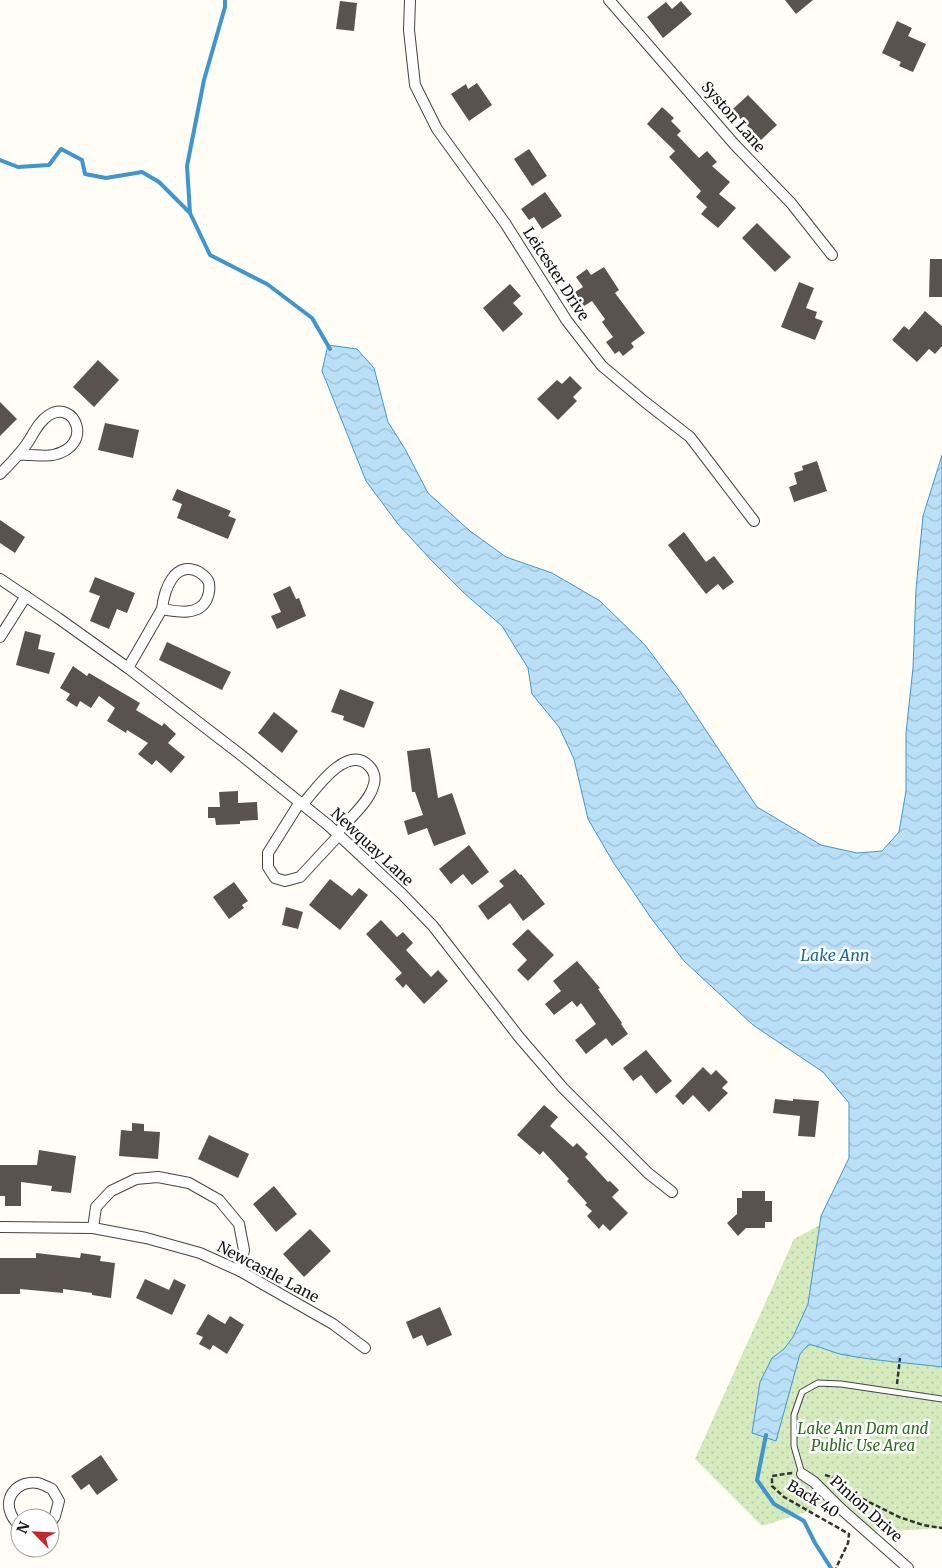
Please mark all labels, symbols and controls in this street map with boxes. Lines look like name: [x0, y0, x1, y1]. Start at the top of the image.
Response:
street label: Syston Lane: [697, 77, 769, 156]
street label: Leicester Drive: [519, 223, 594, 324]
street label: Newquay Lane: [327, 804, 418, 890]
water label: Lake Ann: [800, 945, 870, 965]
street label: Newcastle Lane: [214, 1237, 323, 1306]
park label: Lake Ann Dam and Public Use Area: [798, 1419, 929, 1455]
street label: Pinion Drive: [826, 1471, 906, 1546]
street label: Back 40: [784, 1476, 843, 1522]
north arrow: [10, 1508, 60, 1558]
text: N: [13, 1519, 34, 1536]

